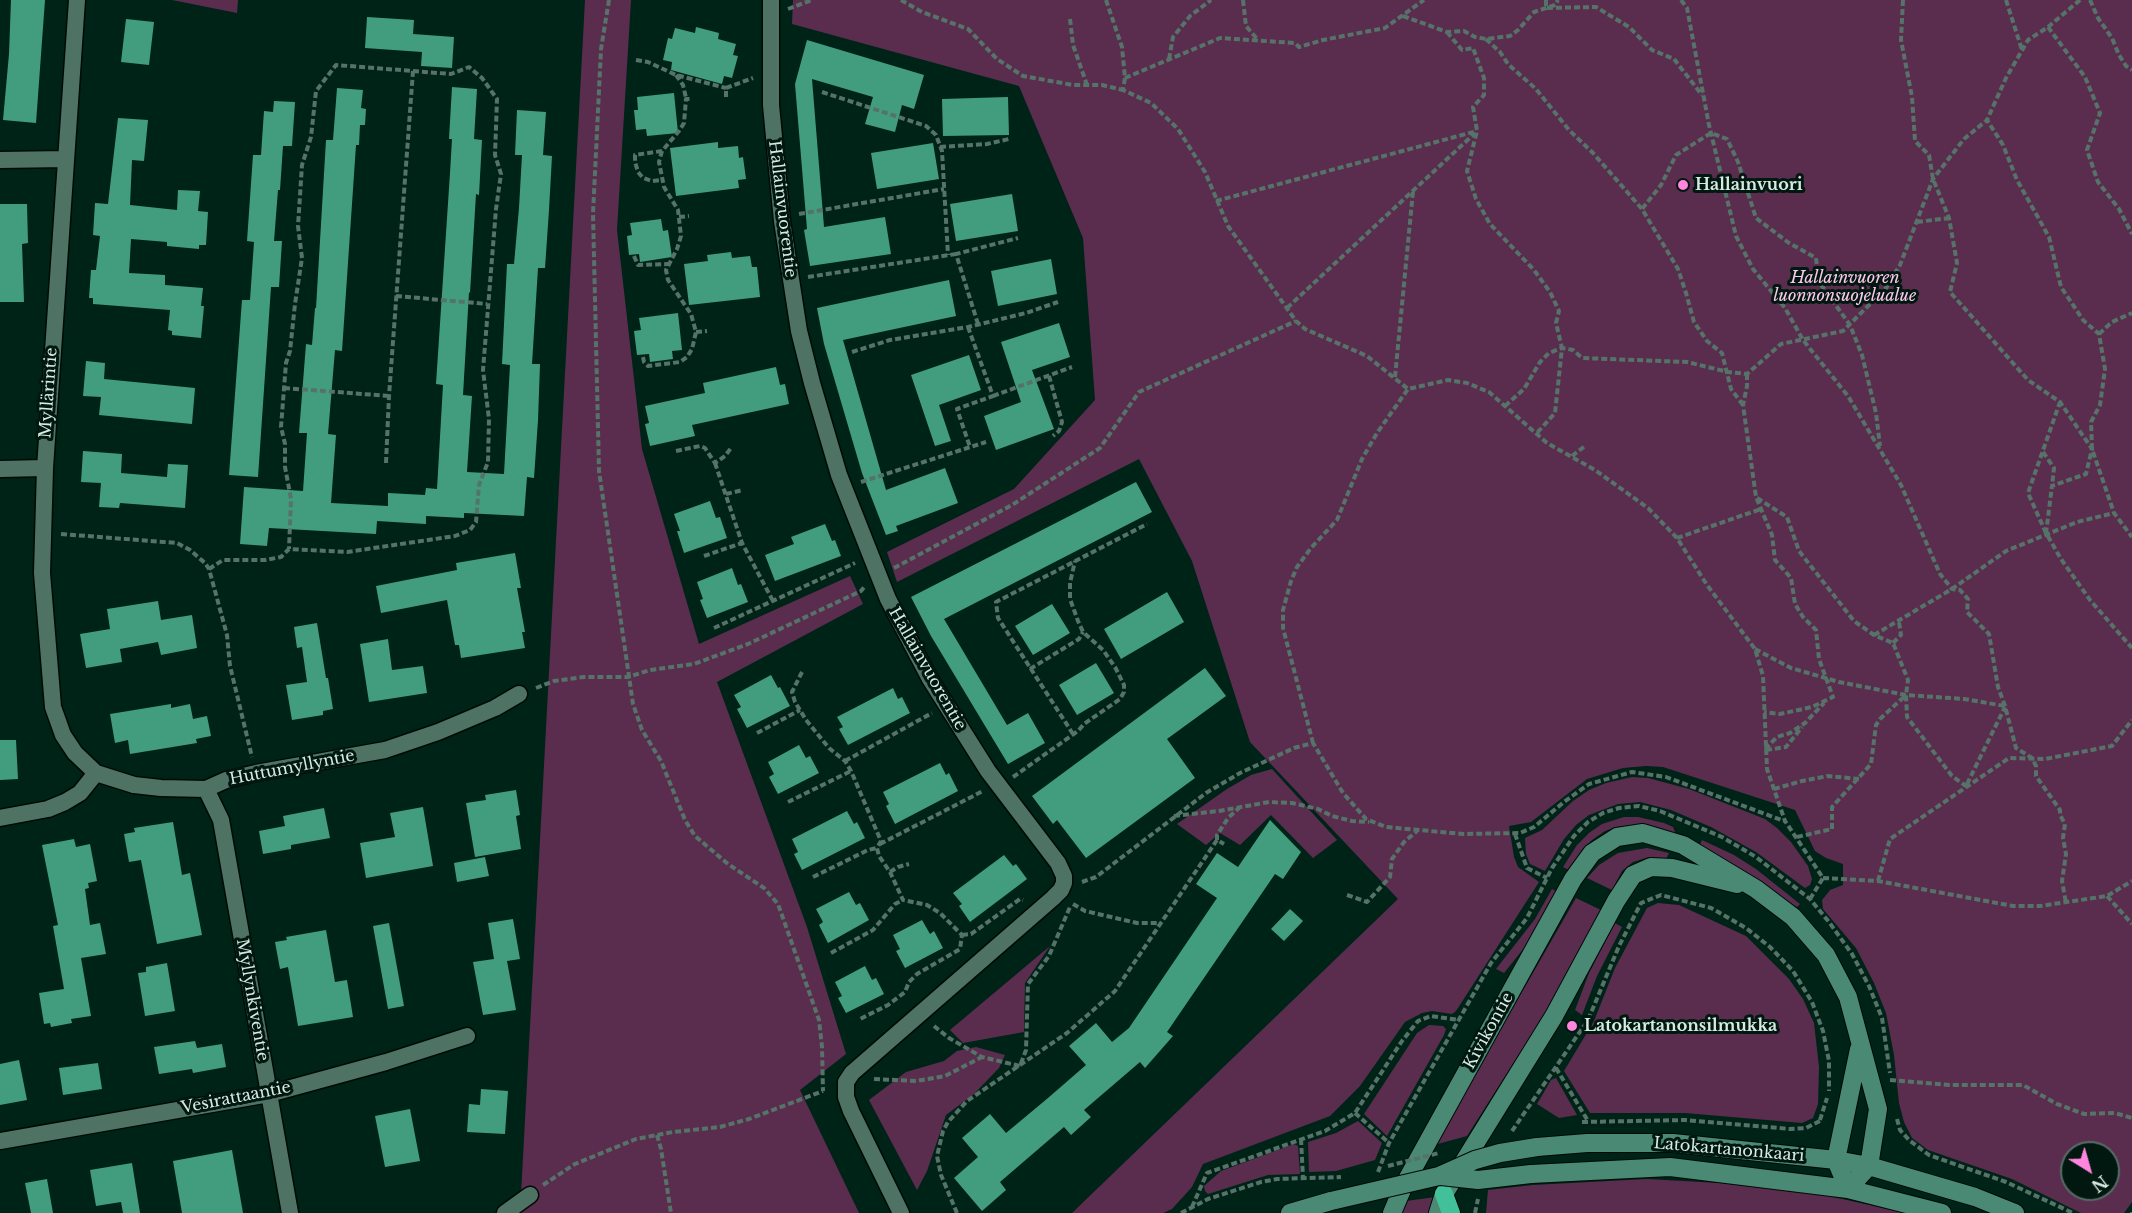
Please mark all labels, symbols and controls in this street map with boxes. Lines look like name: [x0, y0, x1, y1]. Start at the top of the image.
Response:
street label: Hallainvuorentie: [764, 139, 800, 279]
place label: Hallainvuori: [1695, 175, 1802, 195]
marker: Hallainvuori: [1676, 178, 1690, 192]
park label: Hallainvuoren luonnonsuojelualue: [1774, 268, 1916, 306]
street label: Myllärintie: [36, 347, 62, 439]
street label: Hallainvuorentie: [884, 604, 970, 734]
street label: Huttumyllyntie: [228, 746, 356, 790]
street label: Myllynkiventie: [232, 937, 272, 1063]
street label: Kivikontie: [1460, 989, 1518, 1073]
place label: Latokartanonsilmukka: [1584, 1016, 1777, 1036]
marker: Latokartanonsilmukka: [1565, 1019, 1579, 1033]
street label: Vesirattaantie: [180, 1078, 292, 1118]
street label: Latokartanonkaari: [1653, 1134, 1805, 1166]
north arrow: [2060, 1141, 2120, 1201]
text: N: [2088, 1171, 2112, 1196]

